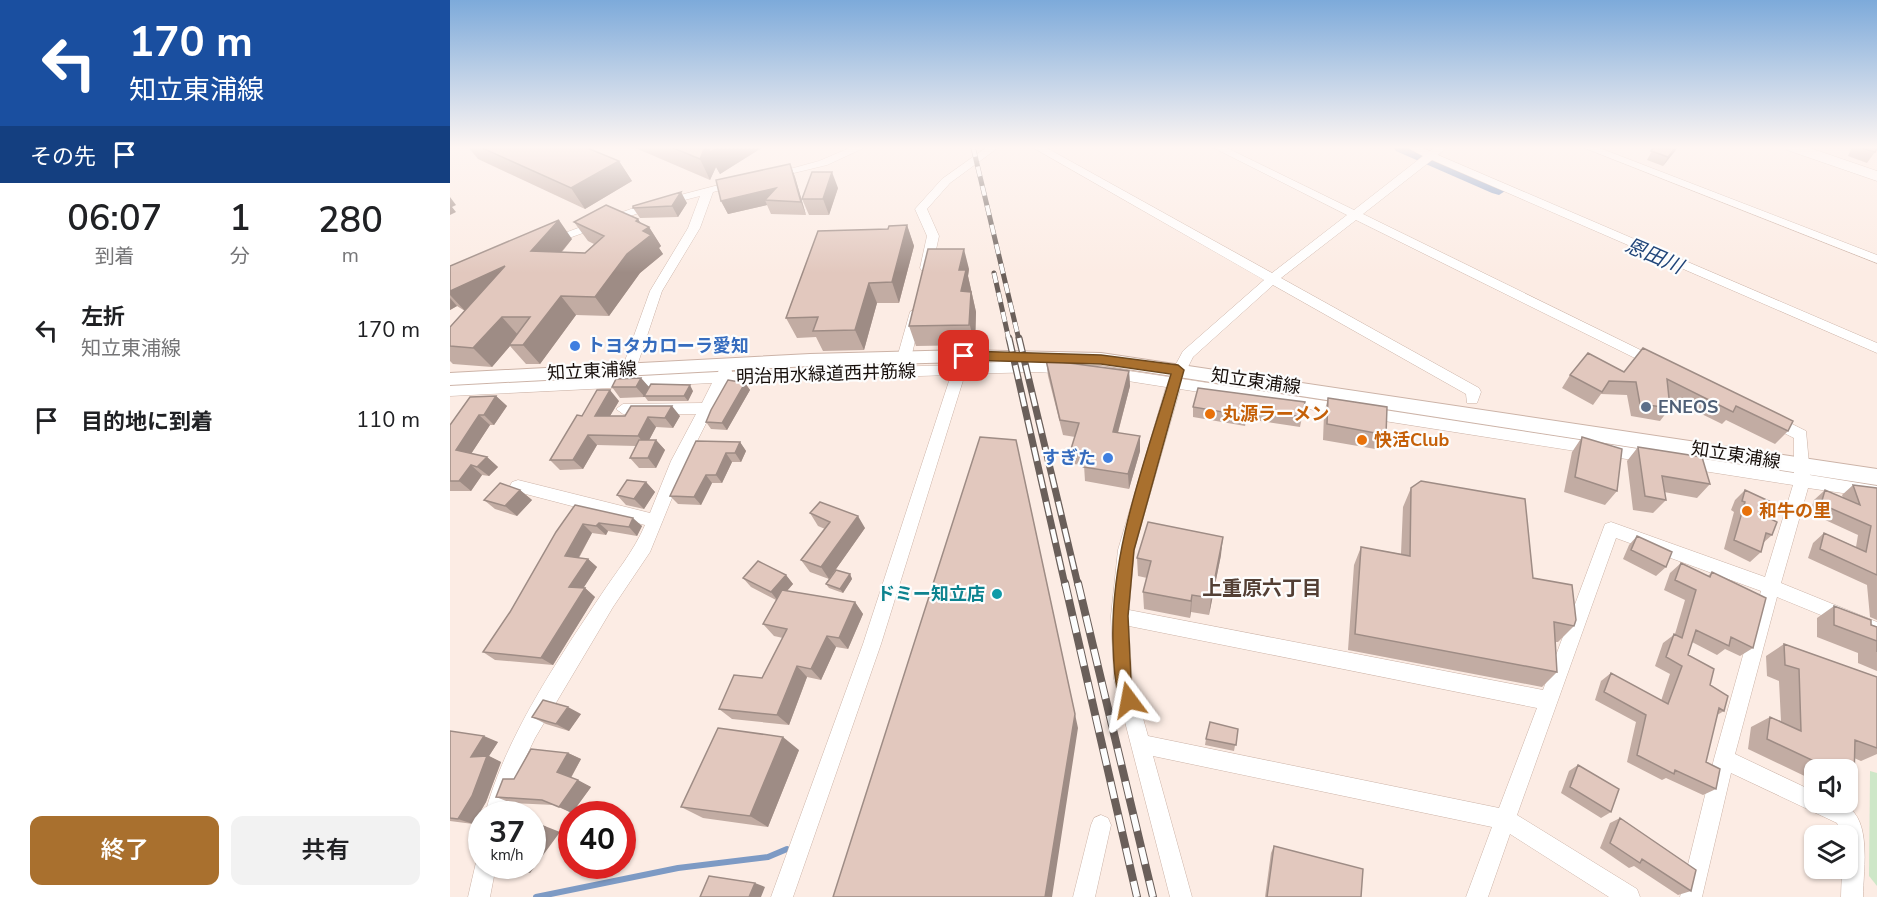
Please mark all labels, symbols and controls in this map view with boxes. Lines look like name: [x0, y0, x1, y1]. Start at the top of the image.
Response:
text: 170 m: [129, 14, 253, 71]
icon: left: [30, 24, 108, 102]
text: 知立東浦線: [129, 72, 264, 109]
icon: arrive: [108, 138, 141, 171]
text: その先: [30, 142, 96, 172]
text: 06:07: [67, 194, 162, 243]
text: 1: [229, 194, 251, 243]
text: 280: [318, 196, 383, 245]
water label: 恩田川: [1621, 232, 1689, 281]
text: m: [342, 242, 359, 269]
text: 到着: [95, 243, 135, 270]
text: 分: [230, 243, 250, 270]
text: 左折: [81, 302, 125, 332]
icon: left: [30, 314, 63, 347]
text: 170 m: [356, 315, 420, 345]
pin: [938, 330, 989, 381]
place label: トヨタカローラ愛知: [587, 334, 749, 358]
text: 知立東浦線: [81, 335, 181, 362]
marker: トヨタカローラ愛知: [568, 339, 582, 353]
icon: arrive: [947, 339, 980, 372]
street label: 知立東浦線: [546, 357, 638, 385]
street label: 明治用水緑道西井筋線: [736, 359, 916, 389]
street label: 知立東浦線: [1210, 363, 1302, 399]
place label: ENEOS: [1658, 395, 1718, 419]
marker: ENEOS: [1639, 400, 1653, 414]
place label: 丸源ラーメン: [1222, 402, 1329, 426]
icon: arrive: [30, 404, 63, 437]
text: 110 m: [356, 405, 420, 435]
text: 目的地に到着: [81, 407, 213, 437]
marker: 丸源ラーメン: [1203, 407, 1217, 421]
place label: 快活Club: [1374, 428, 1449, 452]
marker: 快活Club: [1355, 433, 1369, 447]
street label: 知立東浦線: [1690, 436, 1782, 474]
place label: すぎた: [1042, 446, 1096, 470]
marker: すぎた: [1101, 451, 1115, 465]
place label: 和牛の里: [1759, 499, 1831, 523]
marker: 和牛の里: [1740, 504, 1754, 518]
district label: 上重原六丁目: [1202, 575, 1322, 602]
place label: ドミー知立店: [877, 582, 985, 606]
marker: ドミー知立店: [990, 587, 1004, 601]
position arrow: [1097, 668, 1161, 732]
map controls: [1804, 759, 1858, 879]
button: sound: [1804, 759, 1858, 813]
speed limit sign: 40: [558, 801, 636, 879]
text: 37: [489, 812, 525, 853]
button: 終了: [30, 816, 219, 885]
button: 共有: [231, 816, 420, 885]
button: layers: [1804, 825, 1858, 879]
text: km/h: [490, 845, 524, 865]

